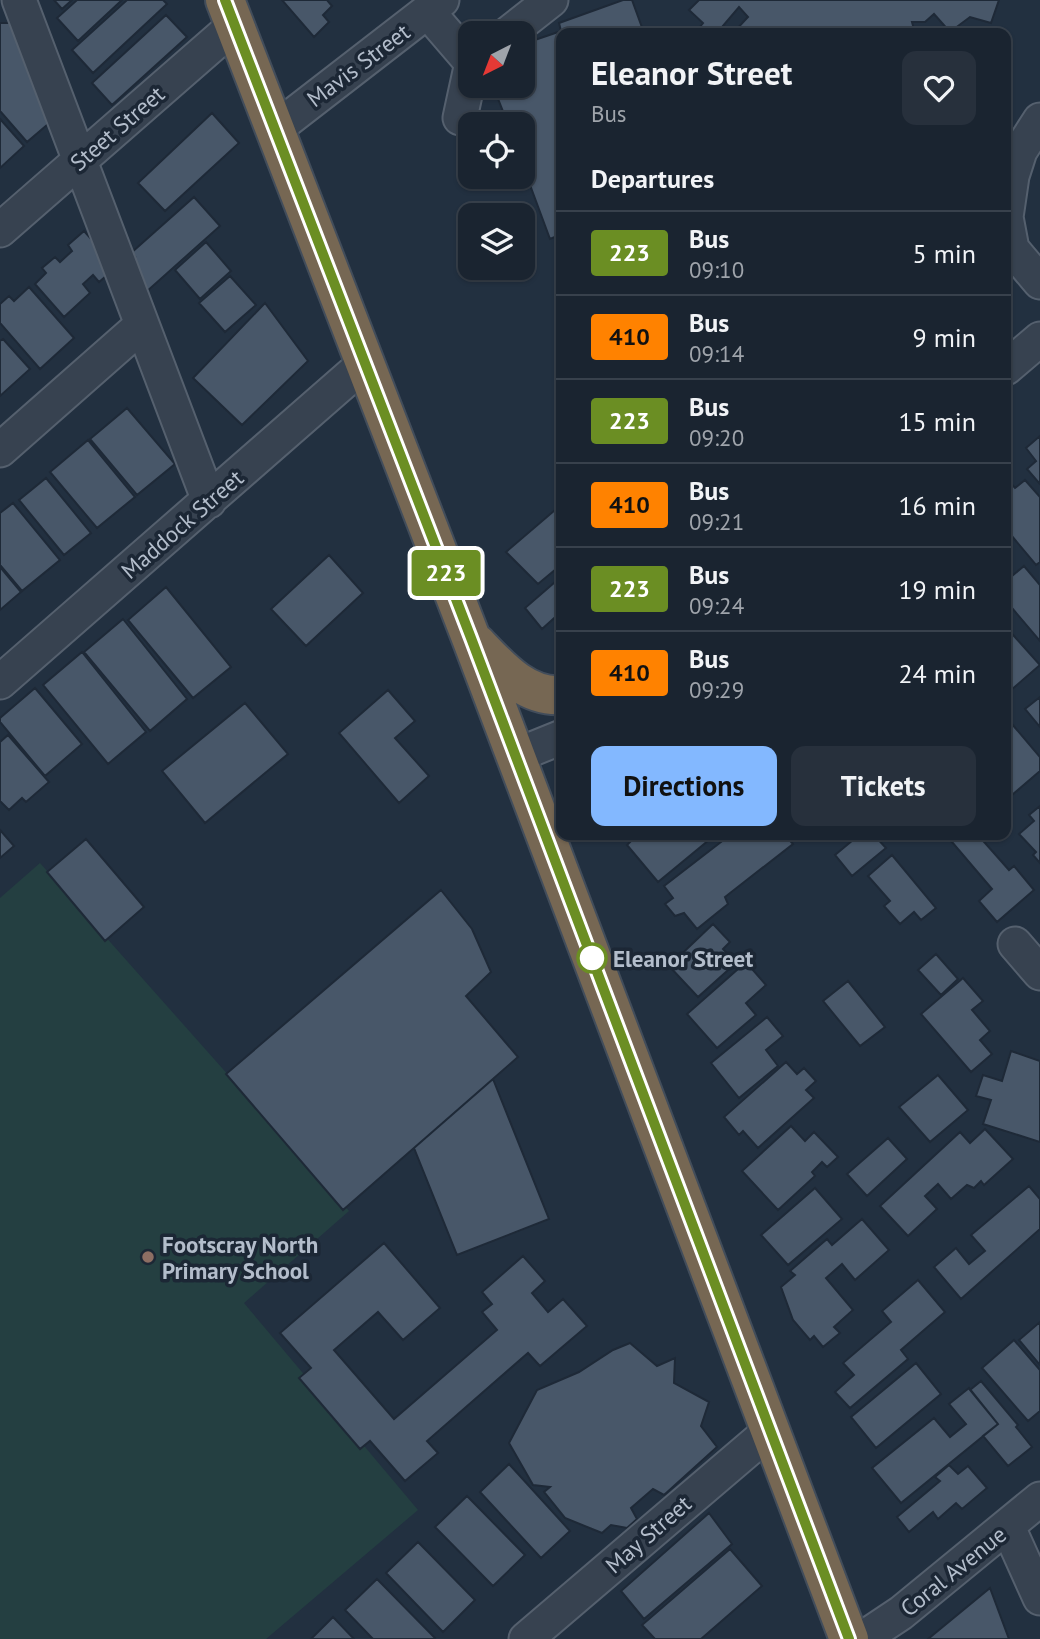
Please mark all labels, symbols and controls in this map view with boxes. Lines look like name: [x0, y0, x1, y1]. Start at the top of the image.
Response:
street label: Mavis Street: [301, 17, 415, 113]
north arrow: [458, 21, 536, 98]
map controls: [458, 21, 535, 280]
text: Eleanor Street: [591, 51, 792, 94]
button: heart: [902, 51, 976, 125]
street label: Steet Street: [64, 79, 170, 177]
text: Bus: [591, 99, 627, 128]
button: locate: [458, 112, 535, 189]
text: Departures: [591, 162, 714, 195]
button: layers: [458, 203, 535, 280]
text: Bus: [689, 222, 729, 255]
text: 223: [609, 237, 650, 268]
text: 5 min: [913, 237, 976, 270]
text: 09:10: [689, 255, 744, 284]
text: Bus: [689, 306, 729, 339]
text: 410: [609, 321, 650, 352]
text: 9 min: [913, 321, 976, 354]
text: 09:14: [689, 339, 744, 368]
text: Bus: [689, 390, 729, 423]
text: 223: [609, 405, 650, 436]
text: 15 min: [898, 405, 976, 438]
text: 09:20: [689, 423, 744, 452]
street label: Maddock Street: [115, 463, 249, 585]
text: Bus: [689, 474, 729, 507]
text: 410: [609, 489, 650, 520]
text: 16 min: [898, 489, 976, 522]
text: 09:21: [689, 507, 744, 536]
line badge: 223: [406, 550, 486, 596]
text: 223: [426, 557, 466, 588]
text: Bus: [689, 558, 729, 591]
text: 223: [609, 573, 650, 604]
text: 19 min: [898, 573, 976, 606]
text: 09:24: [689, 591, 744, 620]
text: Bus: [689, 642, 729, 675]
text: 410: [609, 657, 650, 688]
text: 24 min: [898, 657, 976, 690]
text: 09:29: [689, 675, 744, 704]
button: Directions: [591, 746, 777, 826]
button: Tickets: [791, 746, 976, 826]
marker: Eleanor Street: [577, 943, 607, 973]
place label: Eleanor Street: [613, 944, 753, 973]
place label: Footscray North Primary School: [162, 1230, 318, 1285]
marker: Footscray North Primary School: [140, 1249, 156, 1265]
street label: May Street: [599, 1489, 697, 1579]
street label: Coral Avenue: [894, 1520, 1012, 1622]

